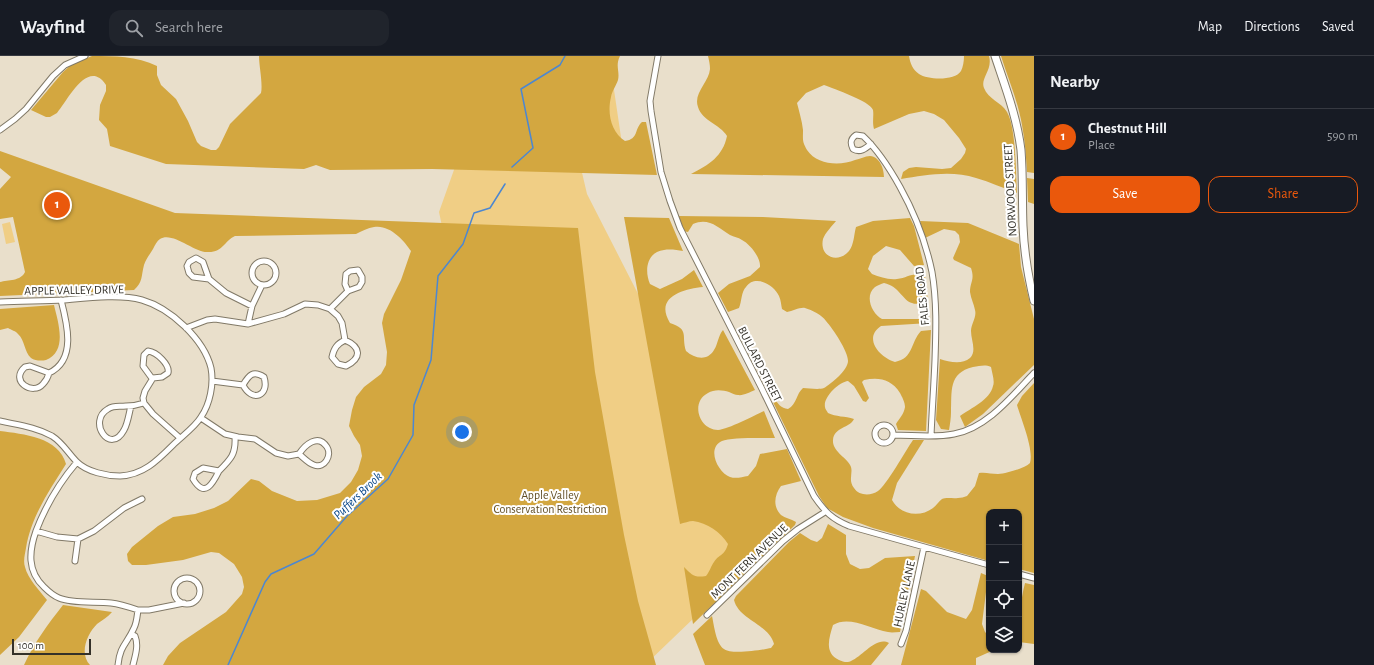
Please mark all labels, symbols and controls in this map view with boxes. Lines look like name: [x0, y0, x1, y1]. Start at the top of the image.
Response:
search box: [109, 10, 389, 46]
icon: search: [123, 17, 145, 39]
text: Wayfind: [20, 18, 85, 37]
text: Search here: [155, 20, 223, 35]
text: Map: [1198, 20, 1222, 34]
text: Directions: [1244, 20, 1300, 34]
text: Saved: [1322, 20, 1354, 34]
text: Nearby: [1050, 73, 1100, 90]
text: Chestnut Hill: [1088, 121, 1167, 136]
text: 1: [1061, 130, 1065, 143]
text: 590 m: [1327, 130, 1358, 143]
text: Place: [1088, 139, 1115, 152]
street label: NORWOOD STREET: [1002, 143, 1018, 237]
button: Save: [1050, 176, 1200, 213]
button: Share: [1208, 176, 1358, 213]
pin: 1: [44, 190, 70, 220]
street label: FALES ROAD: [913, 266, 931, 326]
street label: APPLE VALLEY DRIVE: [24, 283, 124, 297]
street label: BULLARD STREET: [736, 324, 784, 404]
your location: [452, 422, 472, 442]
water label: Puffers Brook: [331, 470, 385, 522]
park label: Apple Valley Conservation Restriction: [493, 489, 607, 515]
map controls: [986, 509, 1022, 653]
button: +: [986, 509, 1022, 545]
street label: MONT FERN AVENUE: [708, 521, 790, 601]
button: −: [986, 545, 1022, 581]
street label: HURLEY LANE: [891, 560, 917, 628]
button: locate: [986, 581, 1022, 617]
button: layers: [986, 617, 1022, 653]
scale bar: [12, 637, 91, 656]
text: 100 m: [18, 640, 44, 651]

